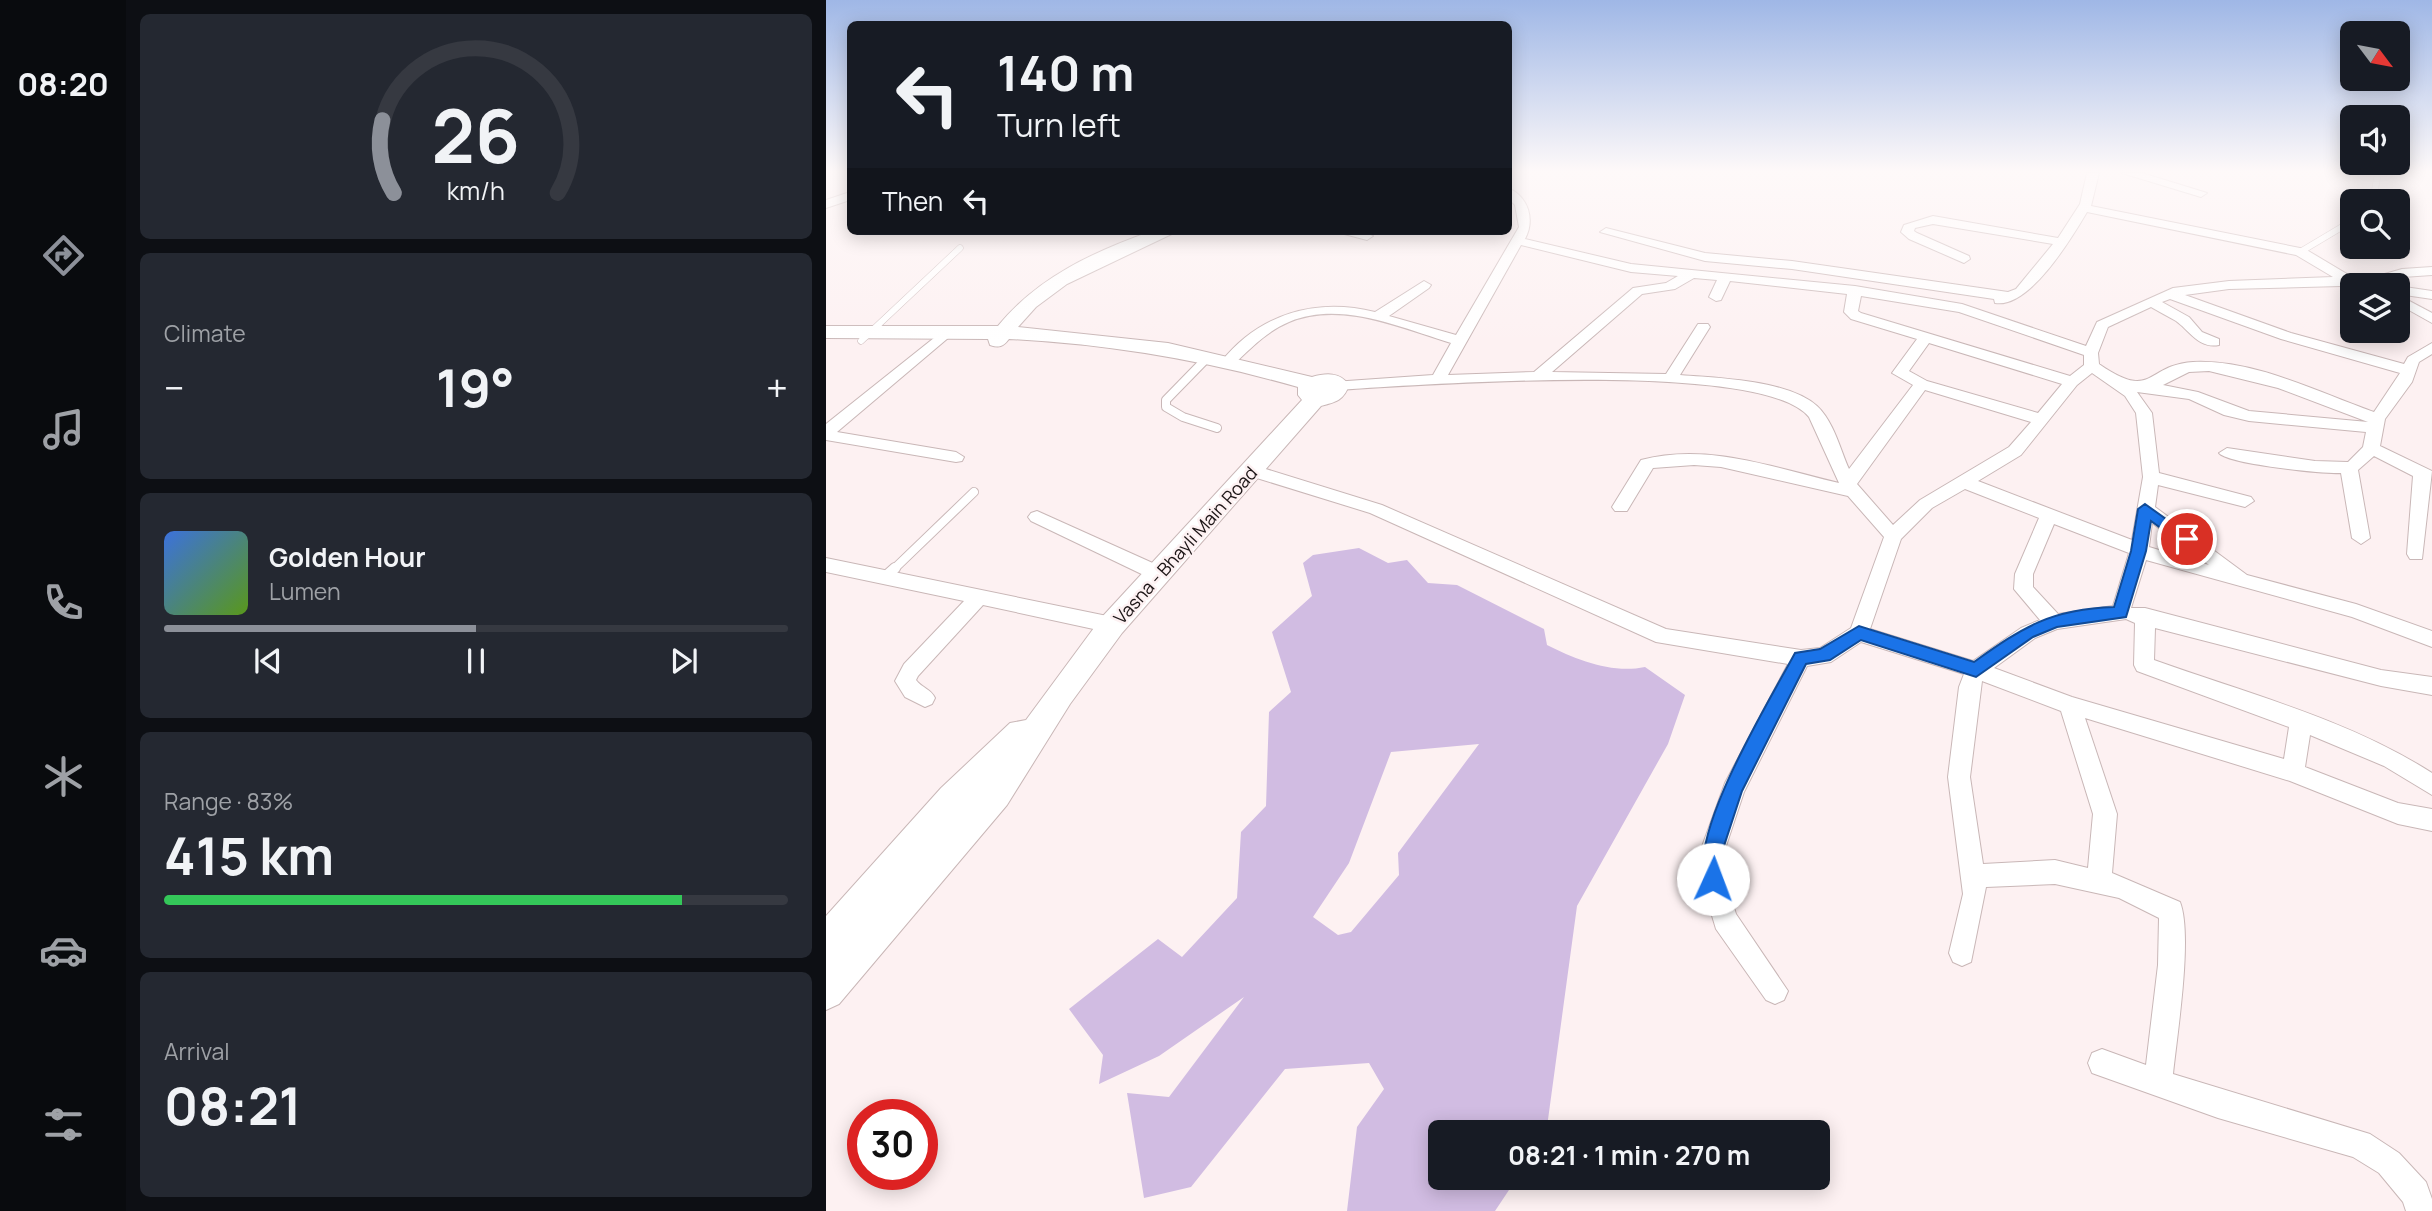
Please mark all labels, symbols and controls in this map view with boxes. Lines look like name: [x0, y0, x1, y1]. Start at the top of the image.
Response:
north arrow: [2340, 21, 2410, 91]
map controls: [2340, 21, 2410, 343]
text: 140 m: [997, 39, 1134, 106]
icon: left: [882, 49, 973, 140]
text: 08:20: [17, 62, 109, 106]
text: 26: [432, 85, 520, 185]
text: Turn left: [997, 103, 1121, 147]
button: sound: [2340, 105, 2410, 175]
text: km/h: [447, 173, 505, 208]
icon: left: [957, 182, 995, 220]
text: Then: [882, 183, 943, 219]
button: search: [2340, 189, 2410, 259]
icon: directions: [39, 231, 88, 280]
button: layers: [2340, 273, 2410, 343]
text: Climate: [164, 317, 246, 349]
text: 19°: [436, 352, 515, 423]
text: −: [164, 361, 185, 413]
text: +: [766, 361, 788, 413]
icon: music: [39, 405, 88, 454]
street label: Vasna - Bhayli Main Road: [1108, 461, 1262, 629]
pin: [2157, 509, 2217, 569]
icon: arrive: [2168, 520, 2206, 558]
text: Golden Hour: [269, 539, 426, 575]
text: Lumen: [269, 575, 341, 607]
icon: phone: [39, 578, 88, 627]
icon: previous: [249, 642, 287, 680]
icon: pause: [457, 642, 495, 680]
icon: next: [665, 642, 703, 680]
icon: climate: [39, 752, 88, 801]
text: Range · 83%: [164, 785, 293, 817]
text: 415 km: [164, 820, 334, 891]
position arrow: [1676, 842, 1750, 916]
icon: car: [39, 926, 88, 975]
text: Arrival: [164, 1035, 230, 1067]
text: 08:21: [164, 1070, 302, 1141]
speed limit sign: 30: [847, 1099, 938, 1190]
icon: filters: [39, 1100, 88, 1149]
text: 08:21 · 1 min · 270 m: [1508, 1137, 1750, 1173]

